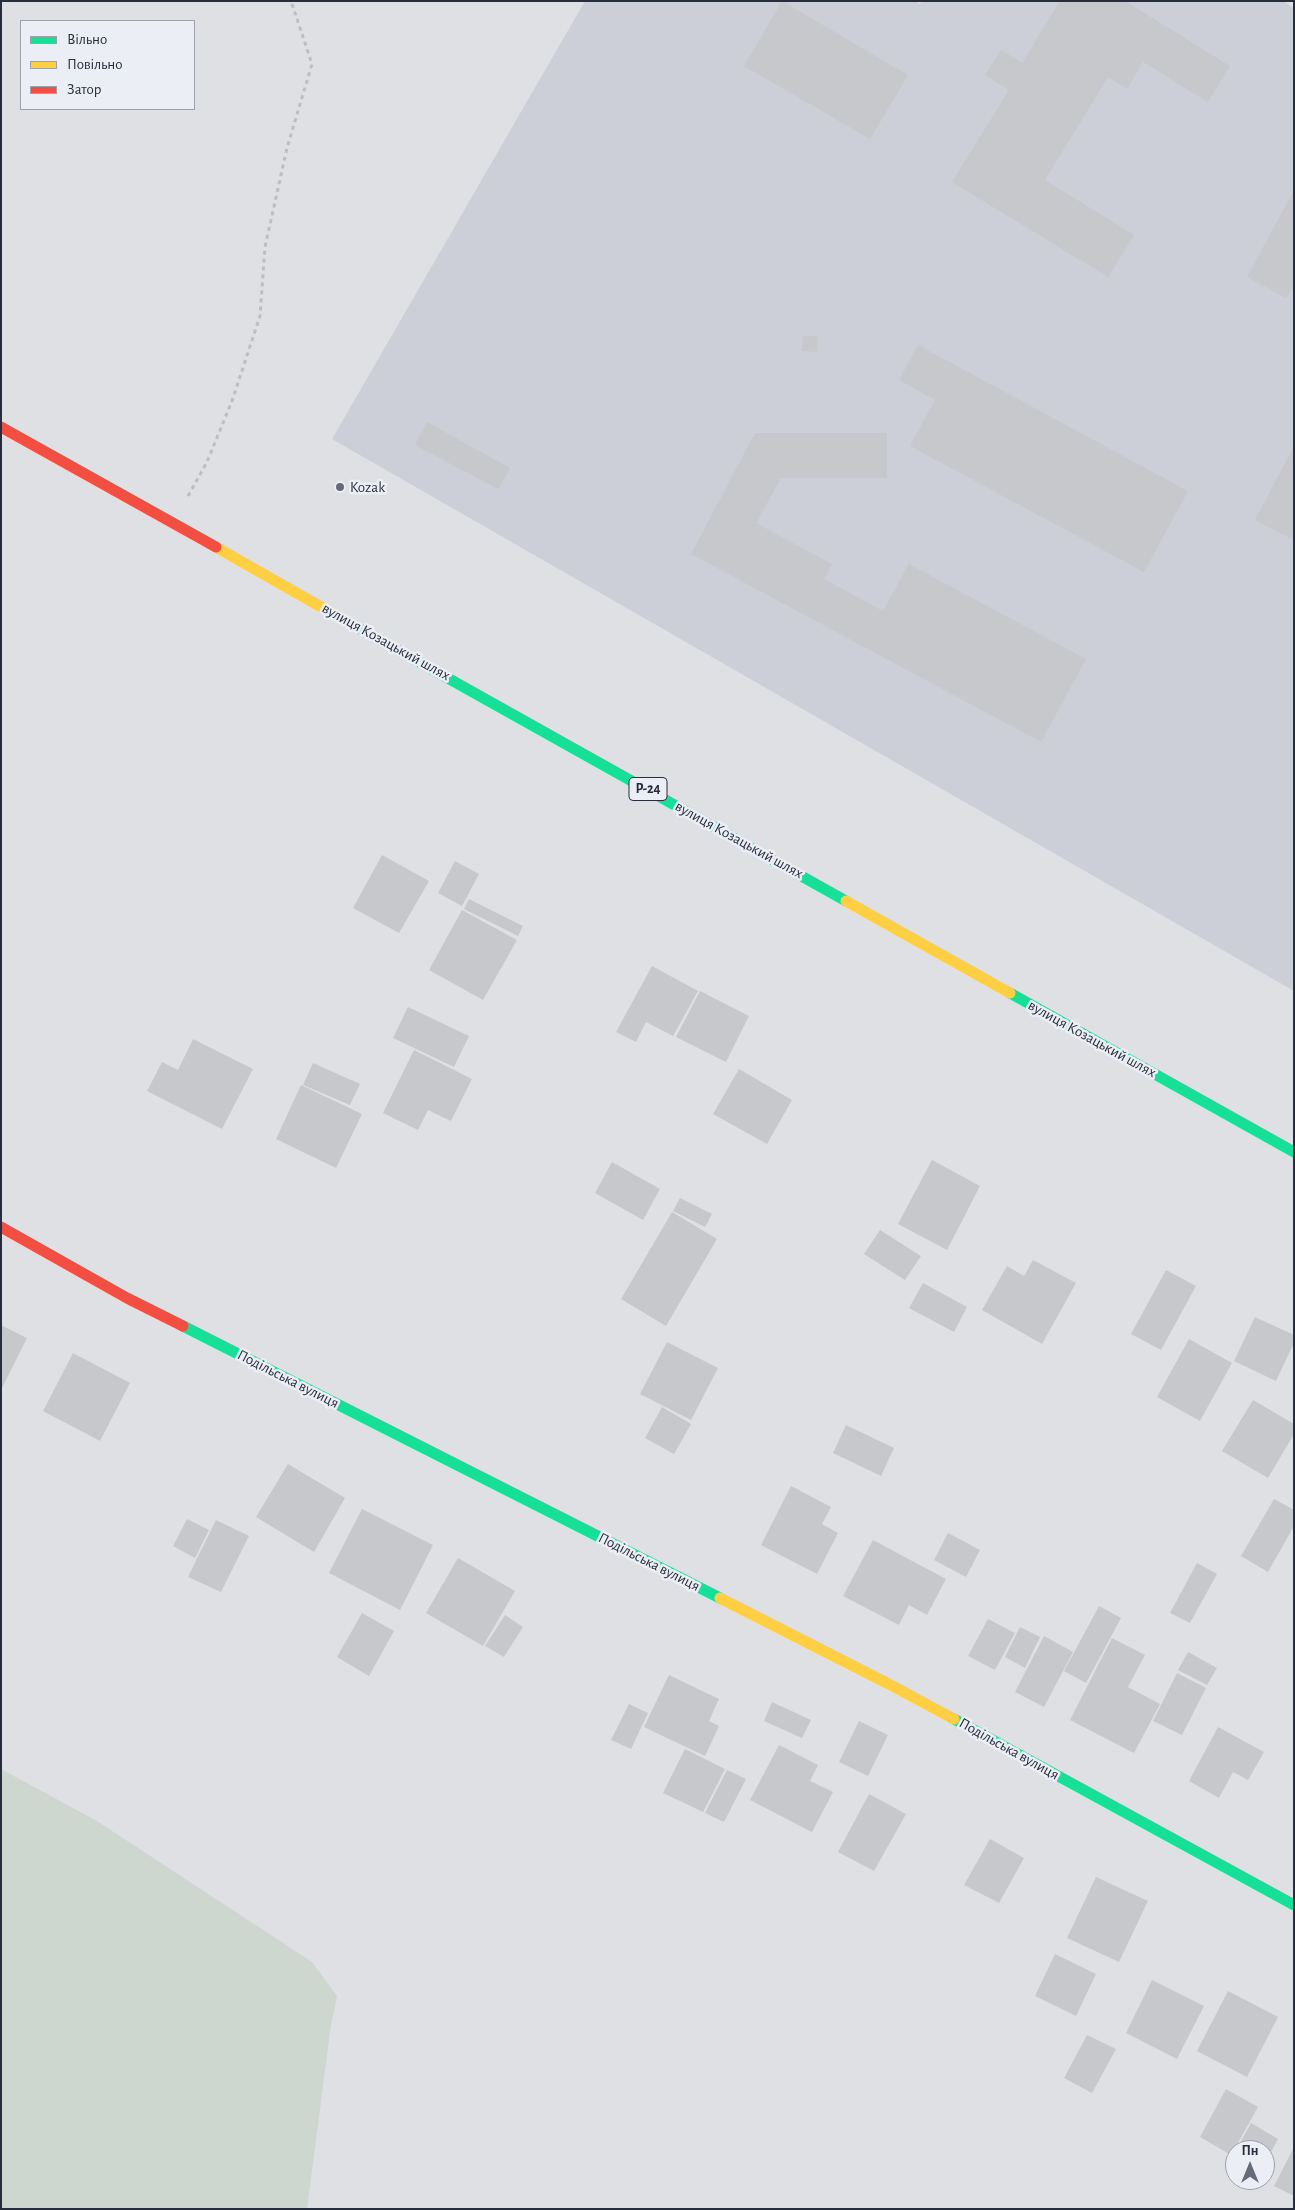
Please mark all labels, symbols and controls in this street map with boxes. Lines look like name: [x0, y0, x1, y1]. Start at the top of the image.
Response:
legend: [20, 20, 195, 110]
text: Вільно: [67, 32, 107, 47]
text: Повільно: [67, 57, 123, 72]
text: Затор: [67, 82, 101, 97]
place label: Kozak: [350, 478, 385, 496]
marker: Kozak: [334, 481, 346, 493]
street label: вулиця Козацький шлях: [319, 599, 453, 685]
road number: Р-24: [629, 778, 667, 801]
street label: вулиця Козацький шлях: [672, 797, 806, 883]
street label: вулиця Козацький шлях: [1025, 996, 1159, 1082]
street label: Подільська вулиця: [234, 1346, 342, 1412]
street label: Подільська вулиця: [595, 1529, 703, 1595]
street label: Подільська вулиця: [956, 1714, 1062, 1784]
north arrow: [1225, 2140, 1275, 2190]
text: Пн: [1241, 2144, 1259, 2158]

